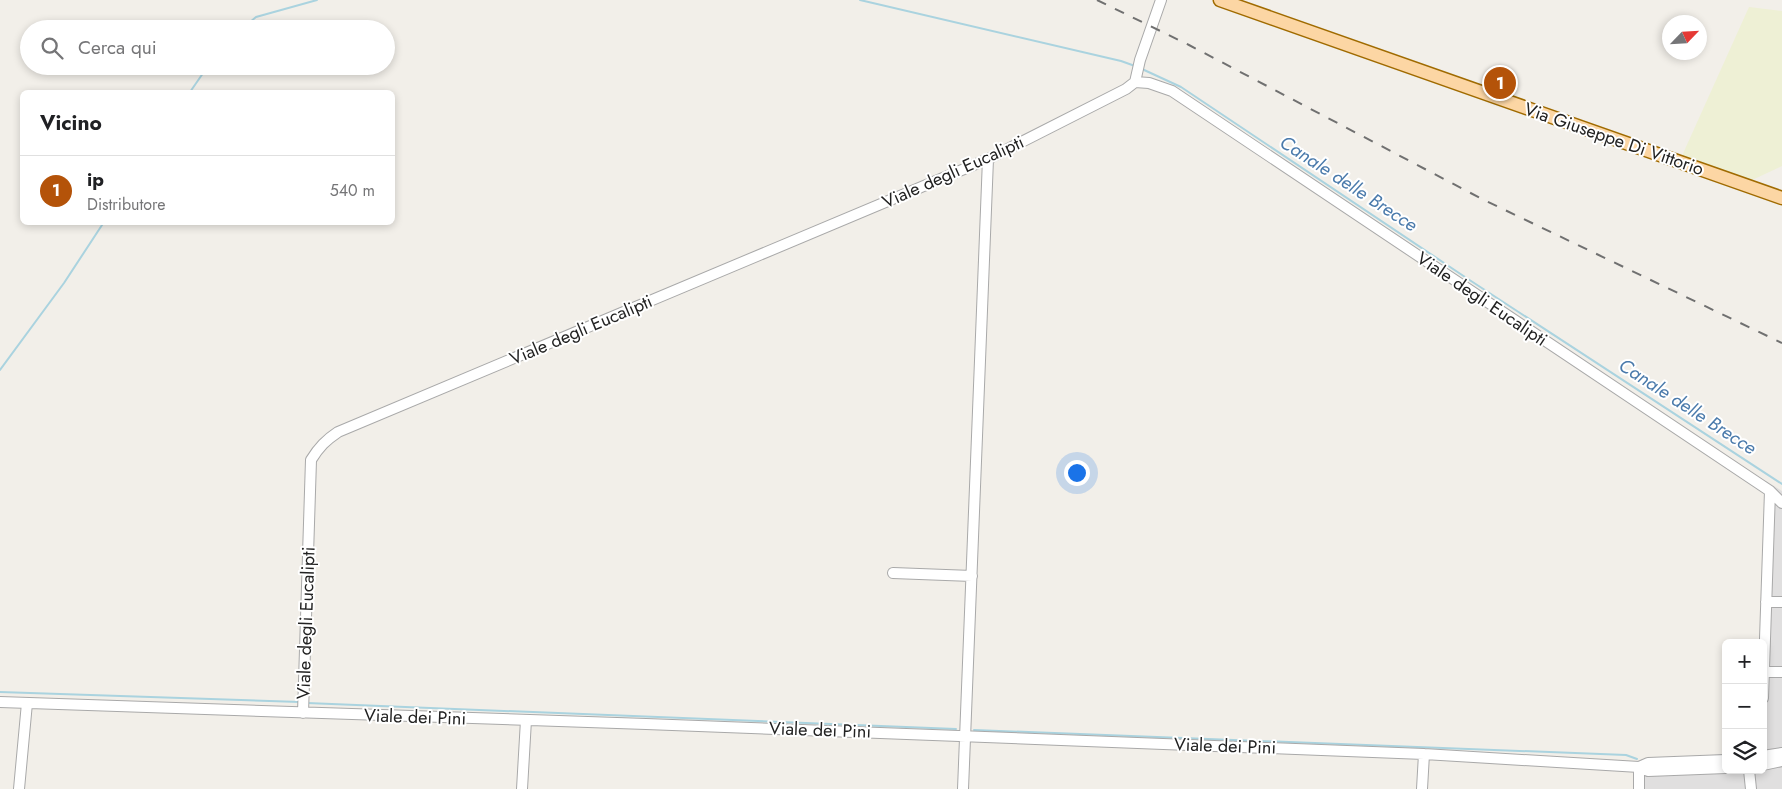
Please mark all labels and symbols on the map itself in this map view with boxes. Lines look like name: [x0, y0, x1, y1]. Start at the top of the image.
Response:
north arrow: [1662, 15, 1707, 60]
pin: 1: [1484, 64, 1516, 102]
street label: Via Giuseppe Di Vittorio: [1521, 96, 1707, 182]
street label: Viale degli Eucalipti: [878, 129, 1028, 215]
water label: Canale delle Brecce: [1275, 129, 1423, 238]
street label: Viale degli Eucalipti: [1411, 246, 1553, 352]
street label: Viale degli Eucalipti: [506, 288, 656, 372]
water label: Canale delle Brecce: [1614, 352, 1762, 461]
your location: [1064, 460, 1090, 486]
street label: Viale degli Eucalipti: [290, 546, 322, 700]
street label: Viale dei Pini: [363, 702, 467, 732]
street label: Viale dei Pini: [768, 715, 872, 745]
street label: Viale dei Pini: [1173, 731, 1277, 761]

